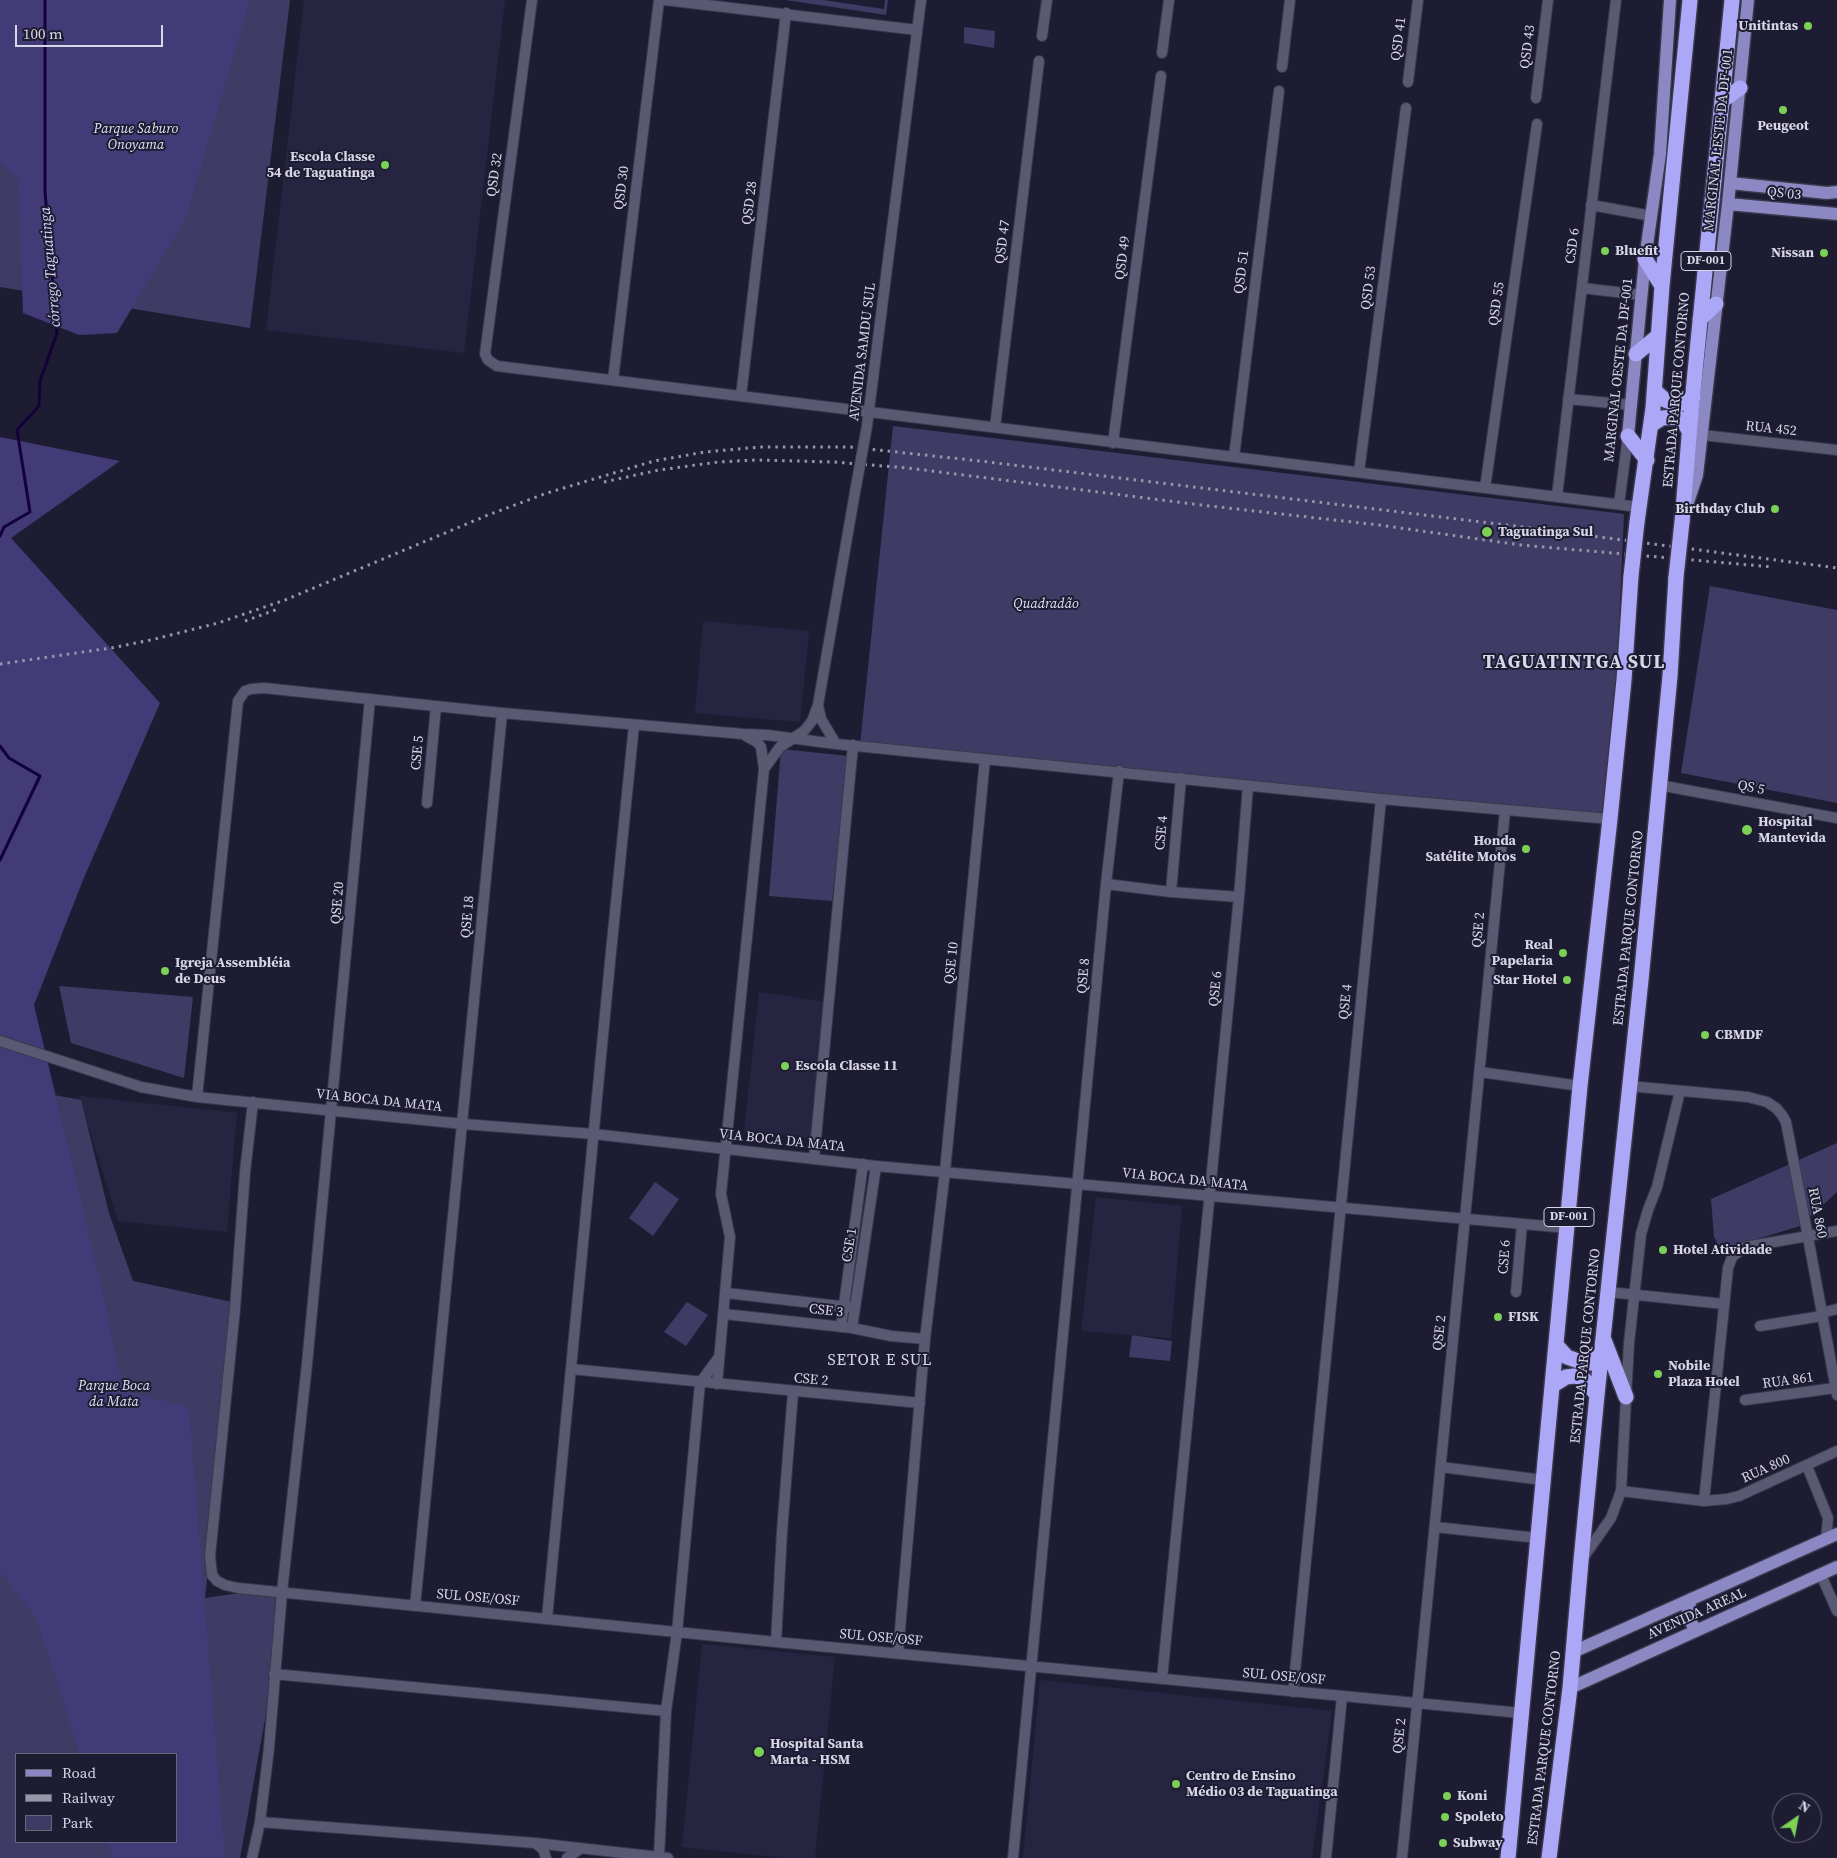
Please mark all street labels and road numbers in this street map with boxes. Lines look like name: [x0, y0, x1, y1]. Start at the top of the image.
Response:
street label: QSD 41: [1388, 16, 1410, 62]
street label: QSD 43: [1517, 24, 1539, 70]
street label: MARGINAL LESTE DA DF-001: [1701, 48, 1737, 232]
street label: QSD 32: [484, 152, 506, 198]
street label: QSD 30: [611, 165, 633, 211]
street label: QSD 28: [739, 180, 761, 226]
street label: QS 03: [1766, 184, 1802, 204]
street label: QSD 47: [992, 219, 1014, 265]
street label: CSD 6: [1562, 227, 1584, 265]
street label: QSD 49: [1112, 235, 1134, 281]
street label: QSD 51: [1231, 249, 1253, 295]
road number: DF-001: [1681, 252, 1731, 270]
street label: QSD 53: [1358, 265, 1380, 311]
street label: MARGINAL OESTE DA DF-001: [1601, 277, 1637, 463]
street label: QSD 55: [1486, 281, 1508, 327]
street label: AVENIDA SAMDU SUL: [846, 282, 880, 422]
street label: ESTRADA PARQUE CONTORNO: [1660, 292, 1694, 488]
street label: RUA 452: [1745, 418, 1797, 440]
street label: CSE 5: [408, 735, 428, 771]
street label: QS 5: [1736, 777, 1766, 799]
street label: CSE 4: [1152, 815, 1172, 851]
street label: ESTRADA PARQUE CONTORNO: [1610, 830, 1648, 1026]
street label: QSE 20: [328, 881, 348, 925]
street label: QSE 18: [458, 895, 478, 939]
street label: QSE 2: [1469, 912, 1489, 948]
street label: QSE 10: [941, 941, 963, 985]
street label: QSE 8: [1074, 958, 1094, 994]
street label: QSE 6: [1206, 970, 1226, 1008]
street label: QSE 4: [1336, 983, 1356, 1021]
street label: VIA BOCA DA MATA: [315, 1086, 443, 1116]
street label: VIA BOCA DA MATA: [718, 1126, 846, 1156]
street label: VIA BOCA DA MATA: [1121, 1165, 1249, 1195]
street label: RUA 860: [1804, 1186, 1830, 1240]
road number: DF-001: [1544, 1208, 1594, 1226]
street label: CSE 1: [839, 1227, 861, 1263]
street label: CSE 6: [1495, 1239, 1515, 1275]
street label: ESTRADA PARQUE CONTORNO: [1567, 1248, 1605, 1444]
street label: CSE 3: [808, 1301, 844, 1321]
street label: QSE 2: [1430, 1314, 1450, 1352]
street label: RUA 861: [1761, 1369, 1815, 1393]
street label: CSE 2: [793, 1370, 829, 1390]
street label: RUA 800: [1739, 1451, 1793, 1487]
street label: AVENIDA AREAL: [1645, 1585, 1749, 1643]
street label: SUL OSE/OSF: [436, 1586, 520, 1610]
street label: SUL OSE/OSF: [839, 1626, 923, 1650]
street label: ESTRADA PARQUE CONTORNO: [1525, 1650, 1565, 1846]
street label: SUL OSE/OSF: [1242, 1665, 1326, 1689]
street label: QSE 2: [1390, 1717, 1410, 1755]

